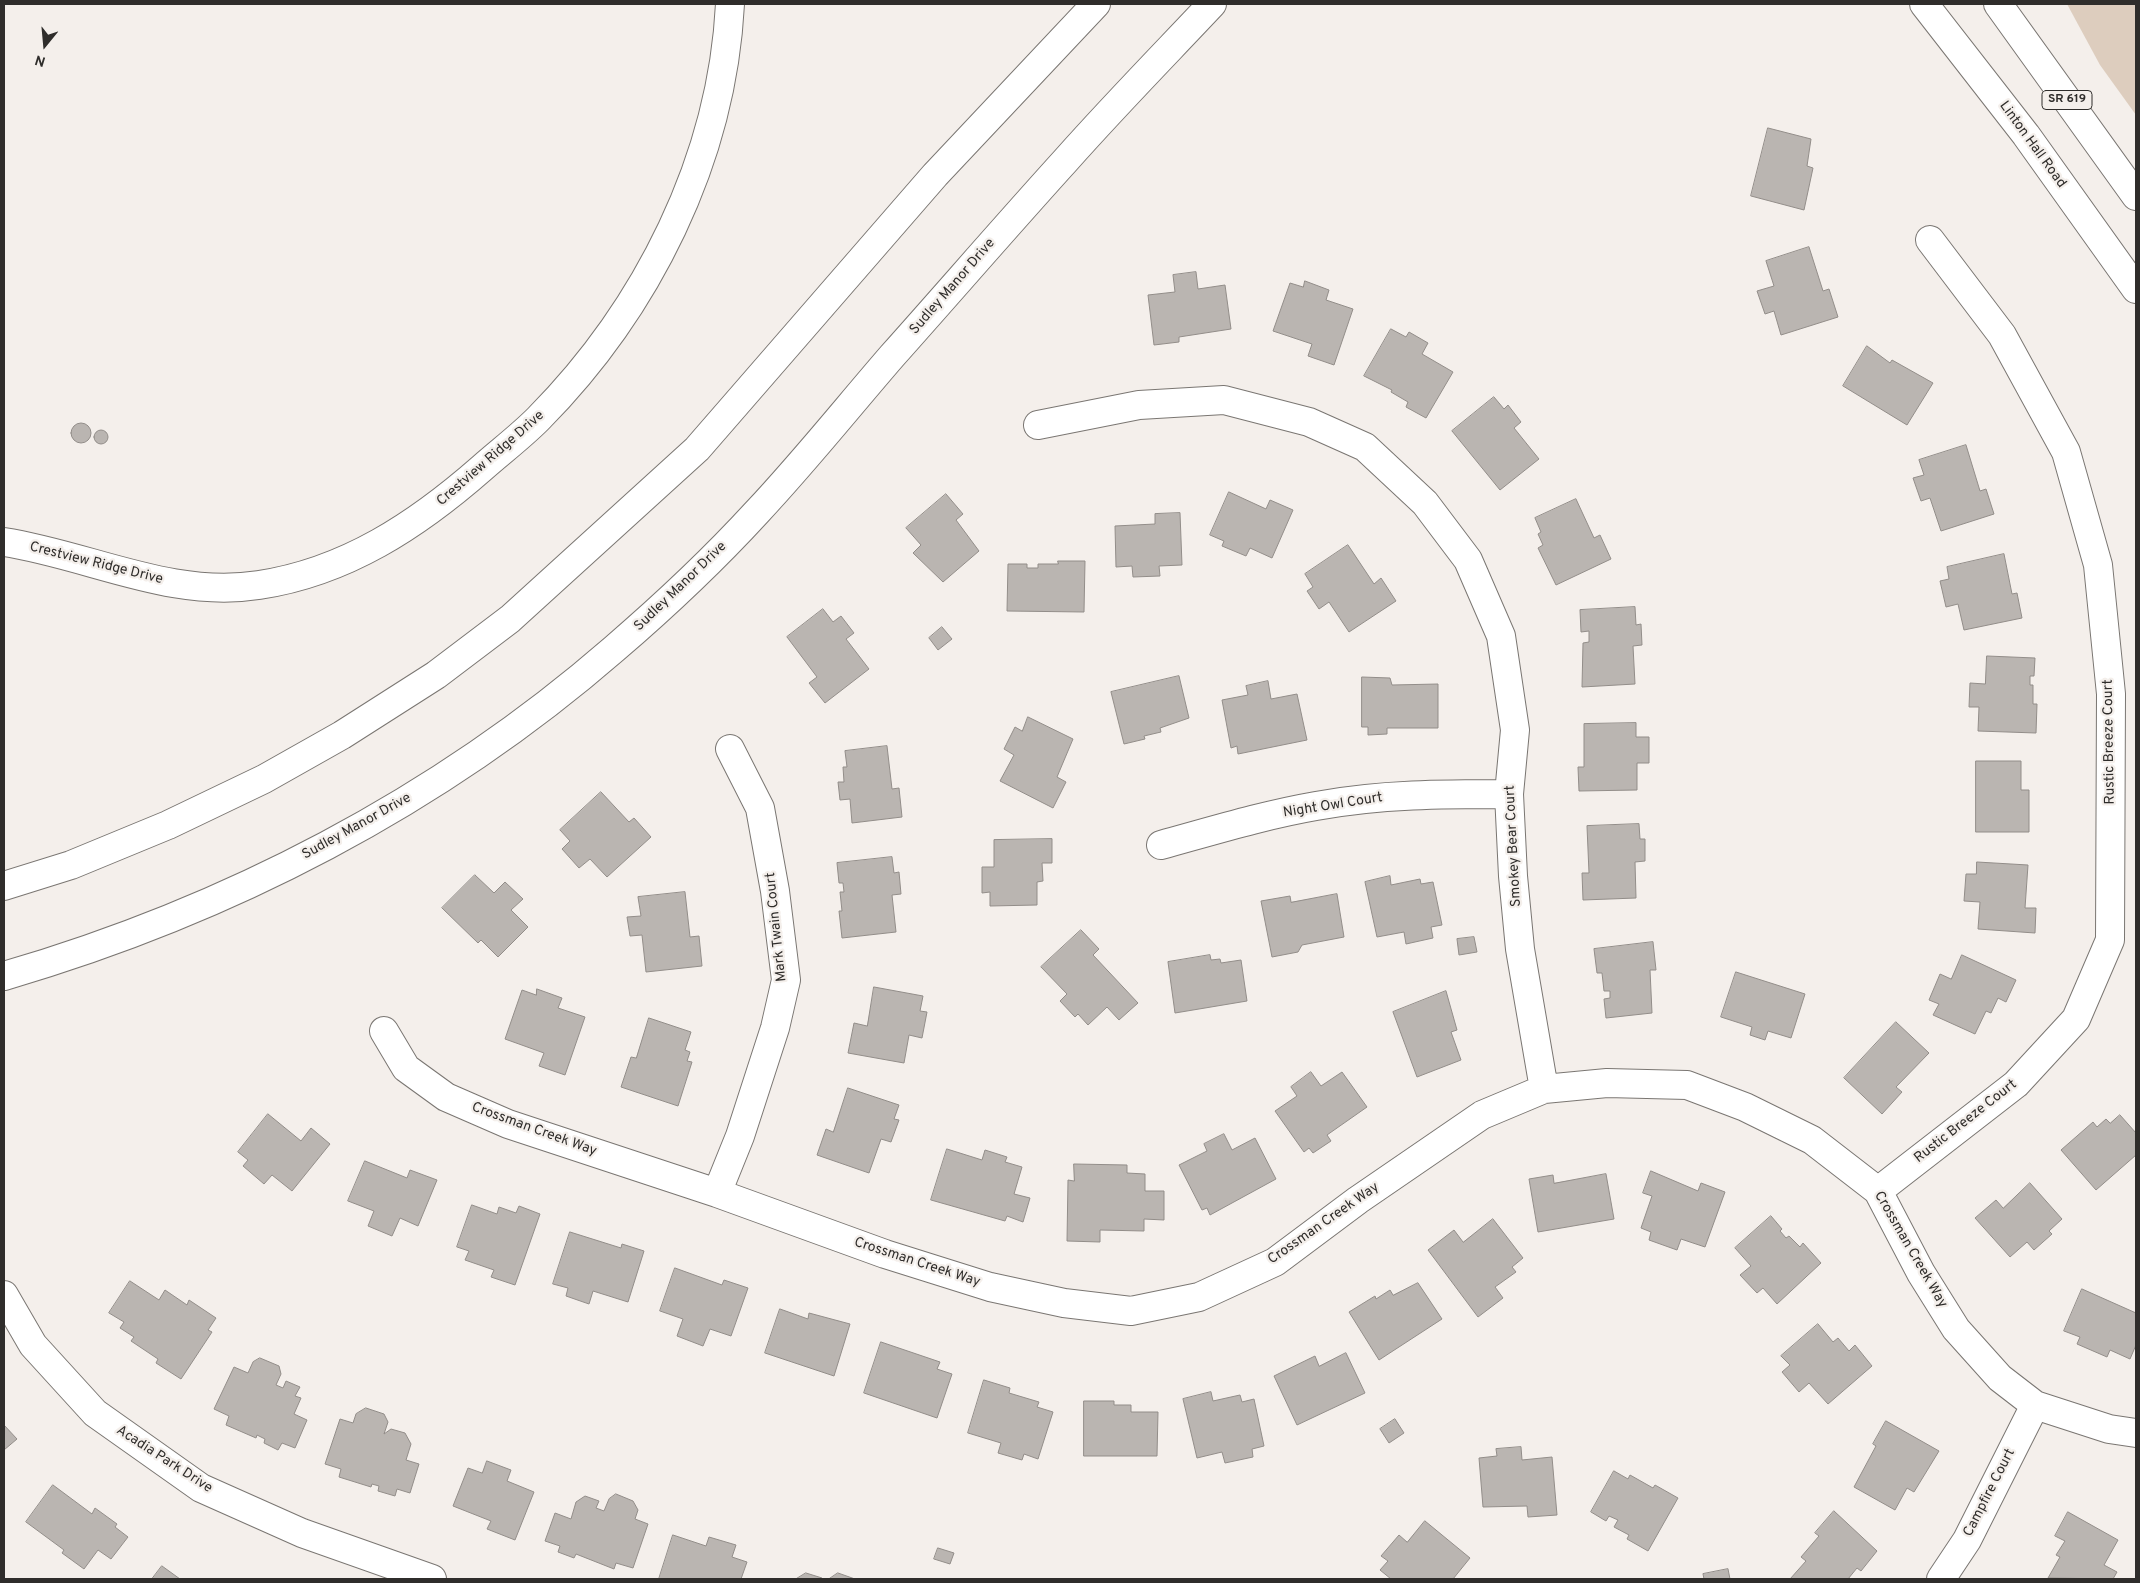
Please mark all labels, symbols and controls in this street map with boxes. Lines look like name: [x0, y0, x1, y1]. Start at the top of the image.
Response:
north arrow: [20, 20, 70, 70]
text: N: [33, 50, 48, 69]
road number: SR 619: [2042, 90, 2092, 110]
street label: Linton Hall Road: [1995, 98, 2069, 192]
street label: Sudley Manor Drive: [907, 236, 999, 338]
street label: Crestview Ridge Drive: [434, 408, 548, 510]
street label: Crestview Ridge Drive: [28, 539, 164, 589]
street label: Sudley Manor Drive: [631, 539, 731, 635]
street label: Rustic Breeze Court: [2101, 679, 2119, 805]
street label: Smokey Bear Court: [1502, 785, 1526, 907]
street label: Sudley Manor Drive: [300, 790, 414, 864]
street label: Night Owl Court: [1282, 790, 1384, 822]
street label: Mark Twain Court: [763, 871, 791, 983]
street label: Rustic Breeze Court: [1911, 1077, 2021, 1167]
street label: Crossman Creek Way: [469, 1100, 599, 1160]
street label: Crossman Creek Way: [1265, 1179, 1383, 1269]
street label: Crossman Creek Way: [1870, 1189, 1950, 1311]
street label: Crossman Creek Way: [852, 1235, 982, 1291]
street label: Acadia Park Drive: [113, 1423, 215, 1497]
street label: Campfire Court: [1961, 1446, 2019, 1540]

